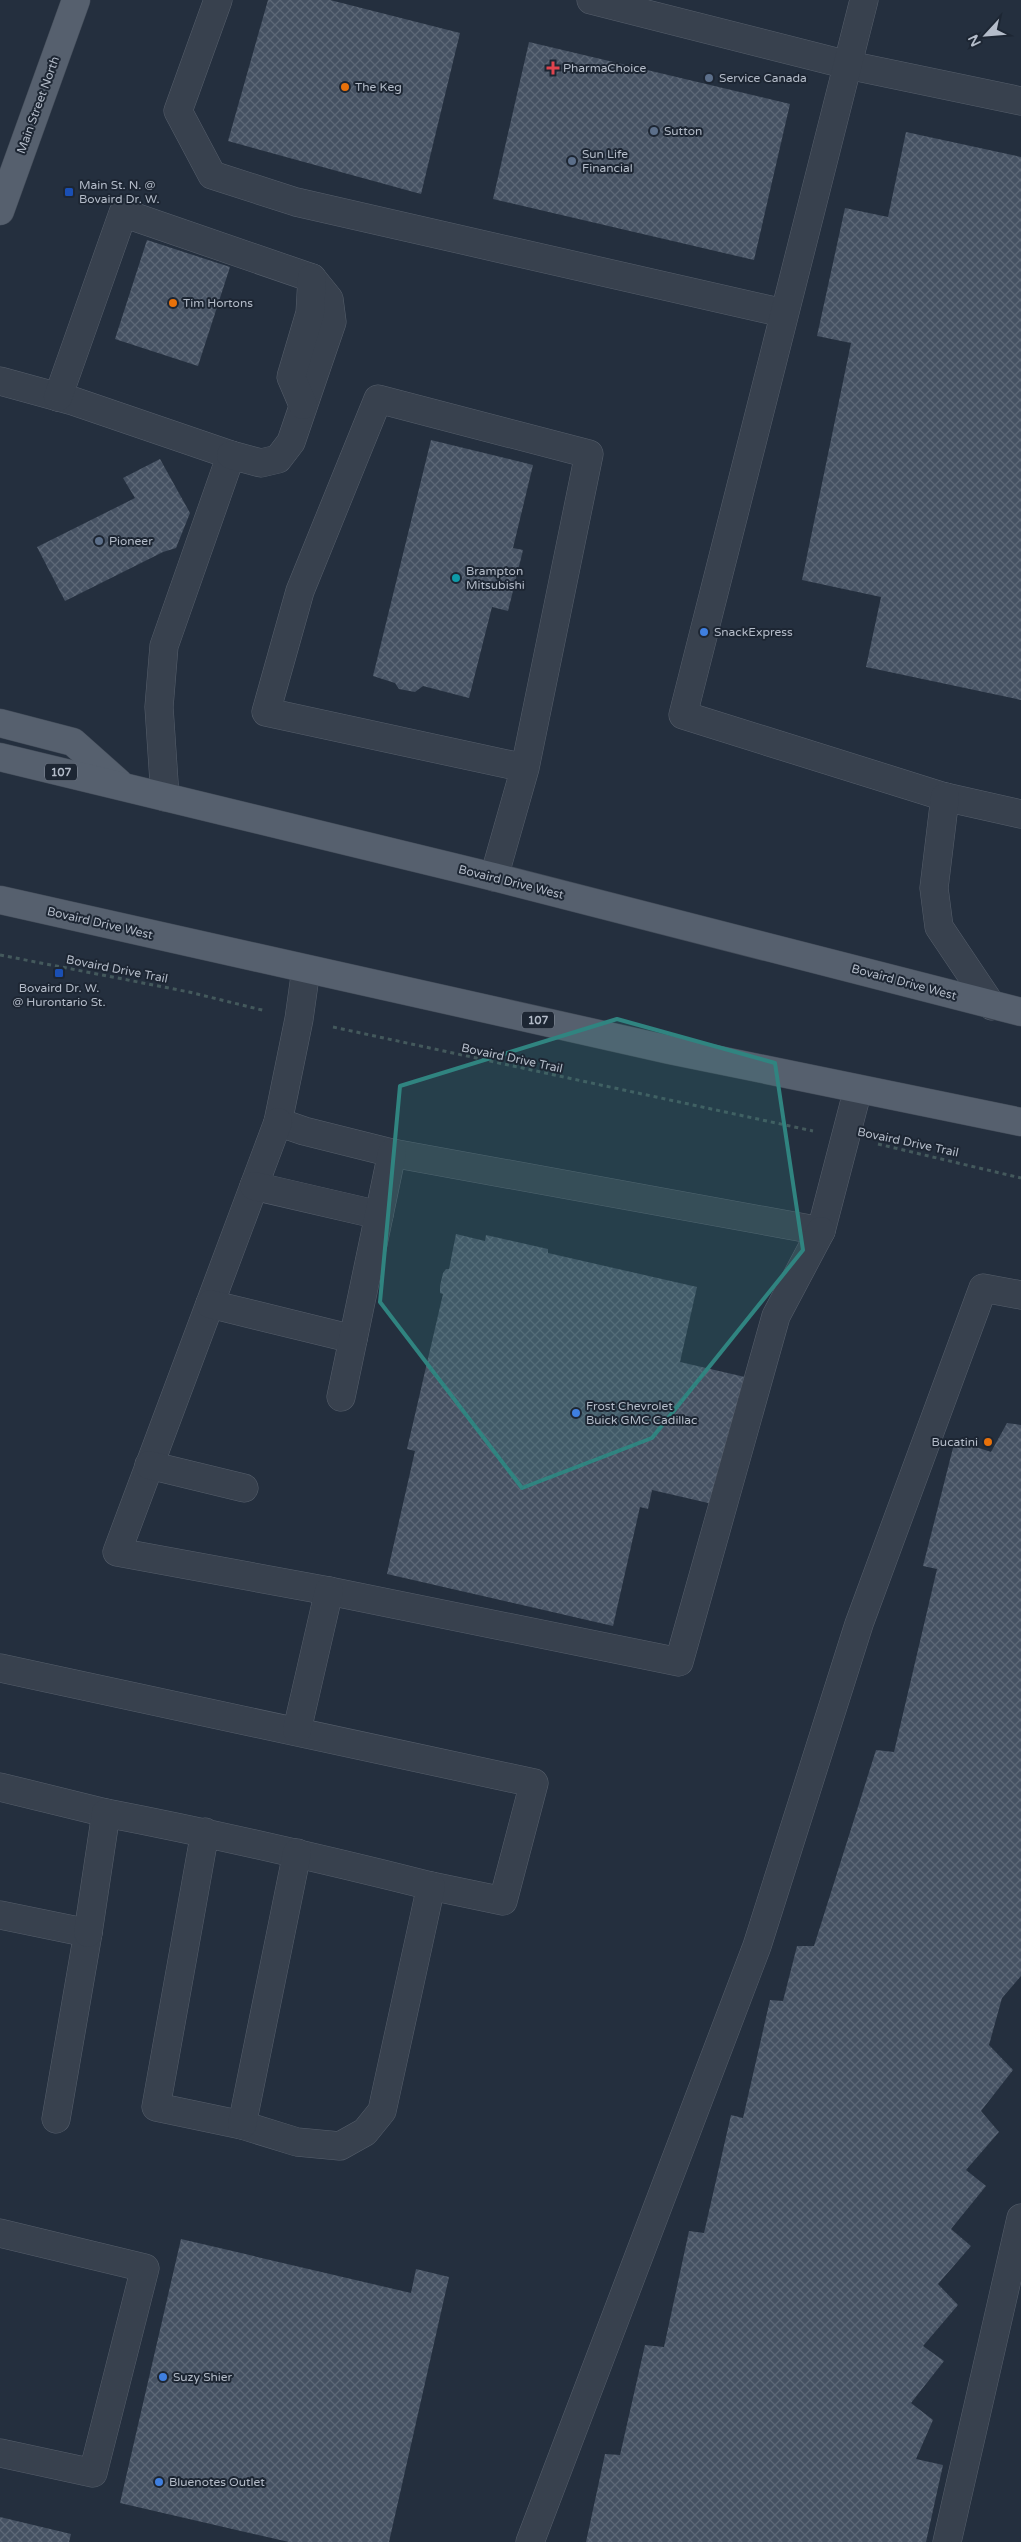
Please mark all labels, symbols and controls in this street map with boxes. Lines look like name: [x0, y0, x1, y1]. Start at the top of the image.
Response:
north arrow: [961, 10, 1011, 60]
text: N: [965, 32, 985, 49]
street label: Main Street North: [14, 54, 62, 156]
place label: PharmaChoice: [563, 61, 647, 75]
marker: PharmaChoice: [547, 62, 559, 74]
place label: Service Canada: [719, 71, 807, 85]
marker: Service Canada: [703, 72, 715, 84]
place label: The Keg: [355, 80, 402, 94]
marker: The Keg: [339, 81, 351, 93]
place label: Sutton: [664, 124, 702, 138]
marker: Sutton: [648, 125, 660, 137]
place label: Sun Life Financial: [582, 147, 633, 175]
marker: Sun Life Financial: [566, 155, 578, 167]
place label: Main St. N. @ Bovaird Dr. W.: [79, 178, 160, 206]
marker: Main St. N. @ Bovaird Dr. W.: [63, 186, 75, 198]
place label: Tim Hortons: [183, 296, 253, 310]
marker: Tim Hortons: [167, 297, 179, 309]
place label: Pioneer: [109, 534, 153, 548]
marker: Pioneer: [93, 535, 105, 547]
place label: Brampton Mitsubishi: [466, 564, 525, 592]
marker: Brampton Mitsubishi: [450, 572, 462, 584]
place label: SnackExpress: [714, 625, 793, 639]
marker: SnackExpress: [698, 626, 710, 638]
road number: 107: [45, 764, 77, 780]
street label: Bovaird Drive West: [457, 862, 565, 902]
street label: Bovaird Drive West: [46, 904, 155, 942]
street label: Bovaird Drive Trail: [65, 952, 169, 986]
street label: Bovaird Drive West: [850, 961, 958, 1003]
marker: Bovaird Dr. W. @ Hurontario St.: [53, 967, 65, 979]
place label: Bovaird Dr. W. @ Hurontario St.: [12, 981, 106, 1009]
road number: 107: [522, 1012, 554, 1028]
street label: Bovaird Drive Trail: [460, 1040, 564, 1076]
street label: Bovaird Drive Trail: [856, 1124, 960, 1160]
place label: Frost Chevrolet Buick GMC Cadillac: [586, 1399, 697, 1427]
marker: Frost Chevrolet Buick GMC Cadillac: [570, 1407, 582, 1419]
place label: Bucatini: [932, 1435, 978, 1449]
marker: Bucatini: [982, 1436, 994, 1448]
place label: Suzy Shier: [173, 2370, 233, 2384]
marker: Suzy Shier: [157, 2371, 169, 2383]
place label: Bluenotes Outlet: [169, 2475, 265, 2489]
marker: Bluenotes Outlet: [153, 2476, 165, 2488]

